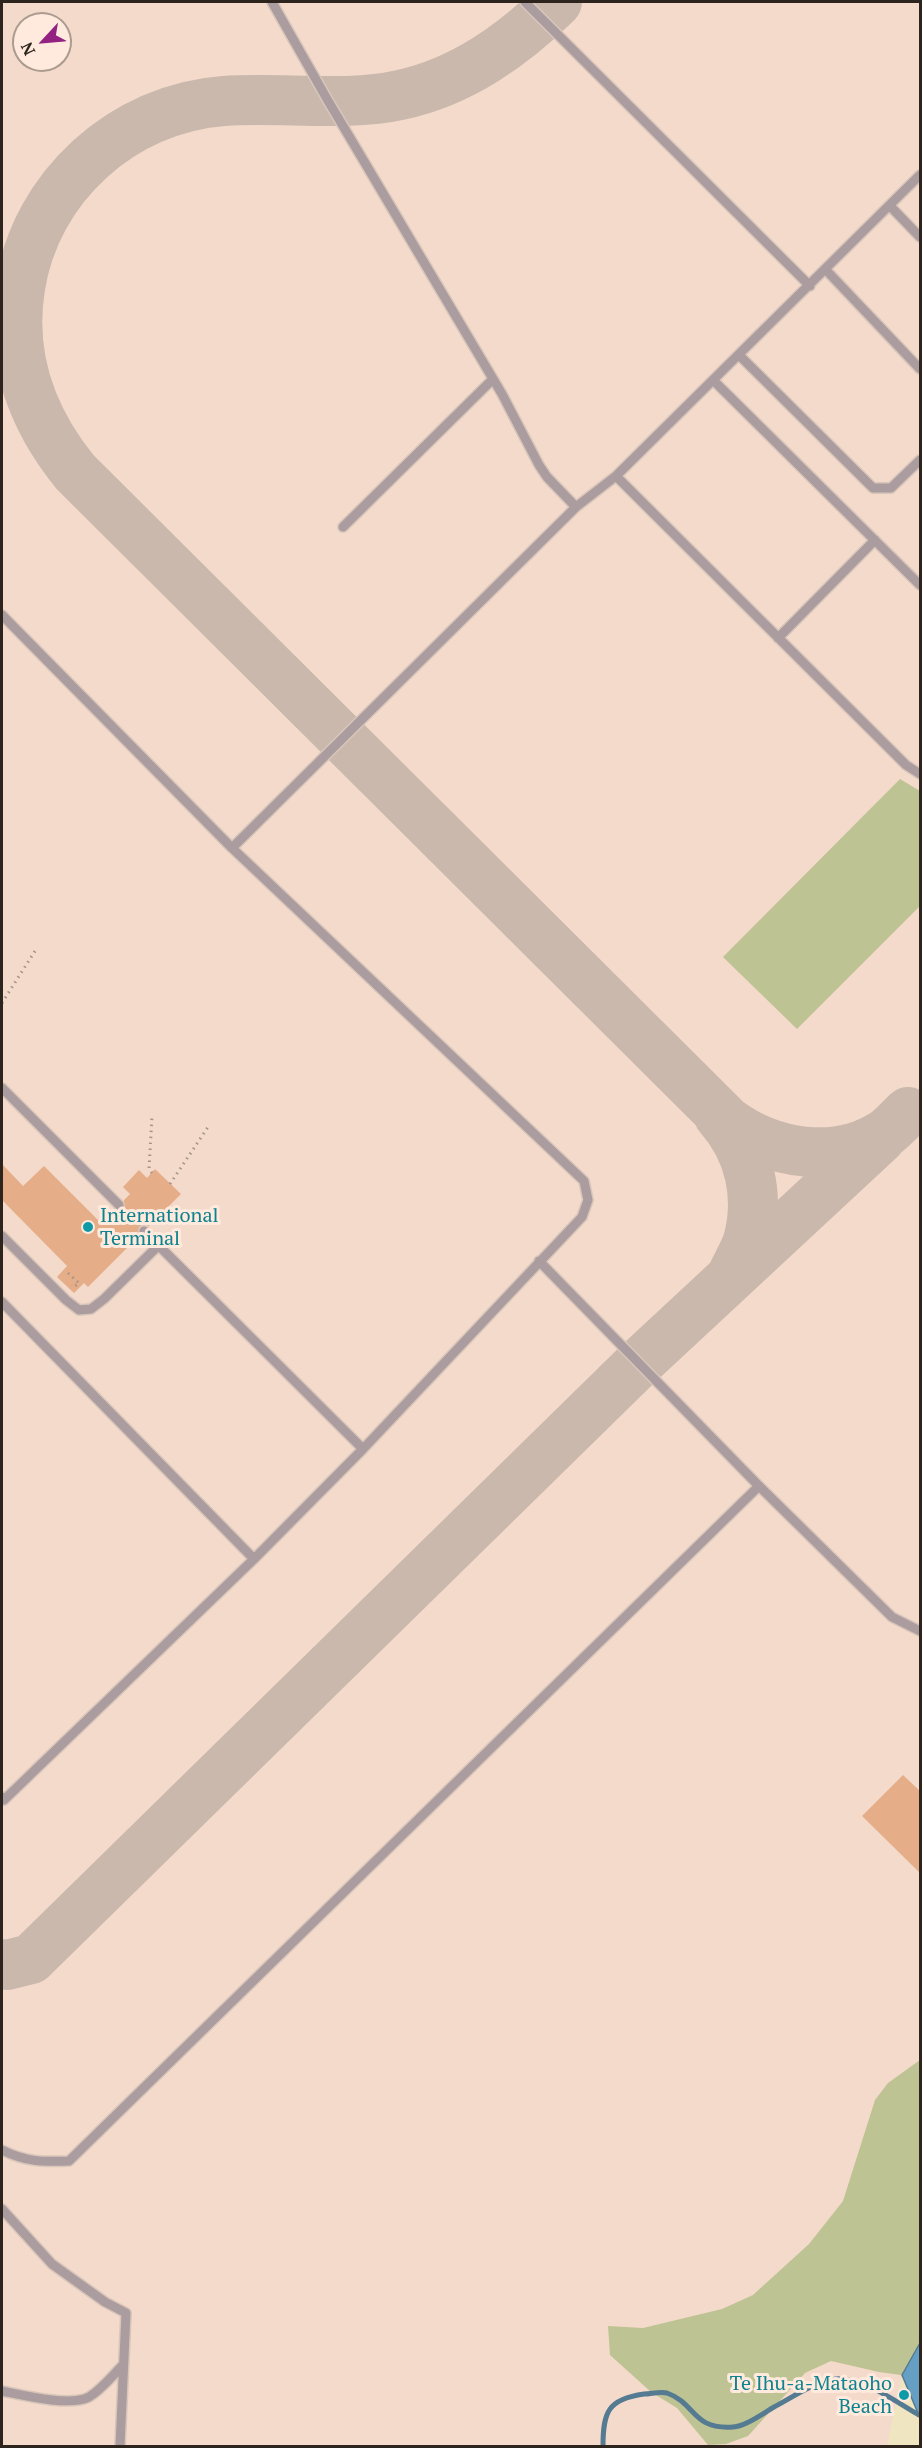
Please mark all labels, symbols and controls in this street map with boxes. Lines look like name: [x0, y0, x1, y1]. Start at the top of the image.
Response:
north arrow: [12, 12, 72, 72]
text: N: [15, 39, 40, 59]
place label: International Terminal: [100, 1204, 219, 1251]
marker: International Terminal: [81, 1220, 95, 1234]
place label: Te Ihu-a-Mataoho Beach: [730, 2372, 892, 2419]
marker: Te Ihu-a-Mataoho Beach: [897, 2388, 911, 2402]

